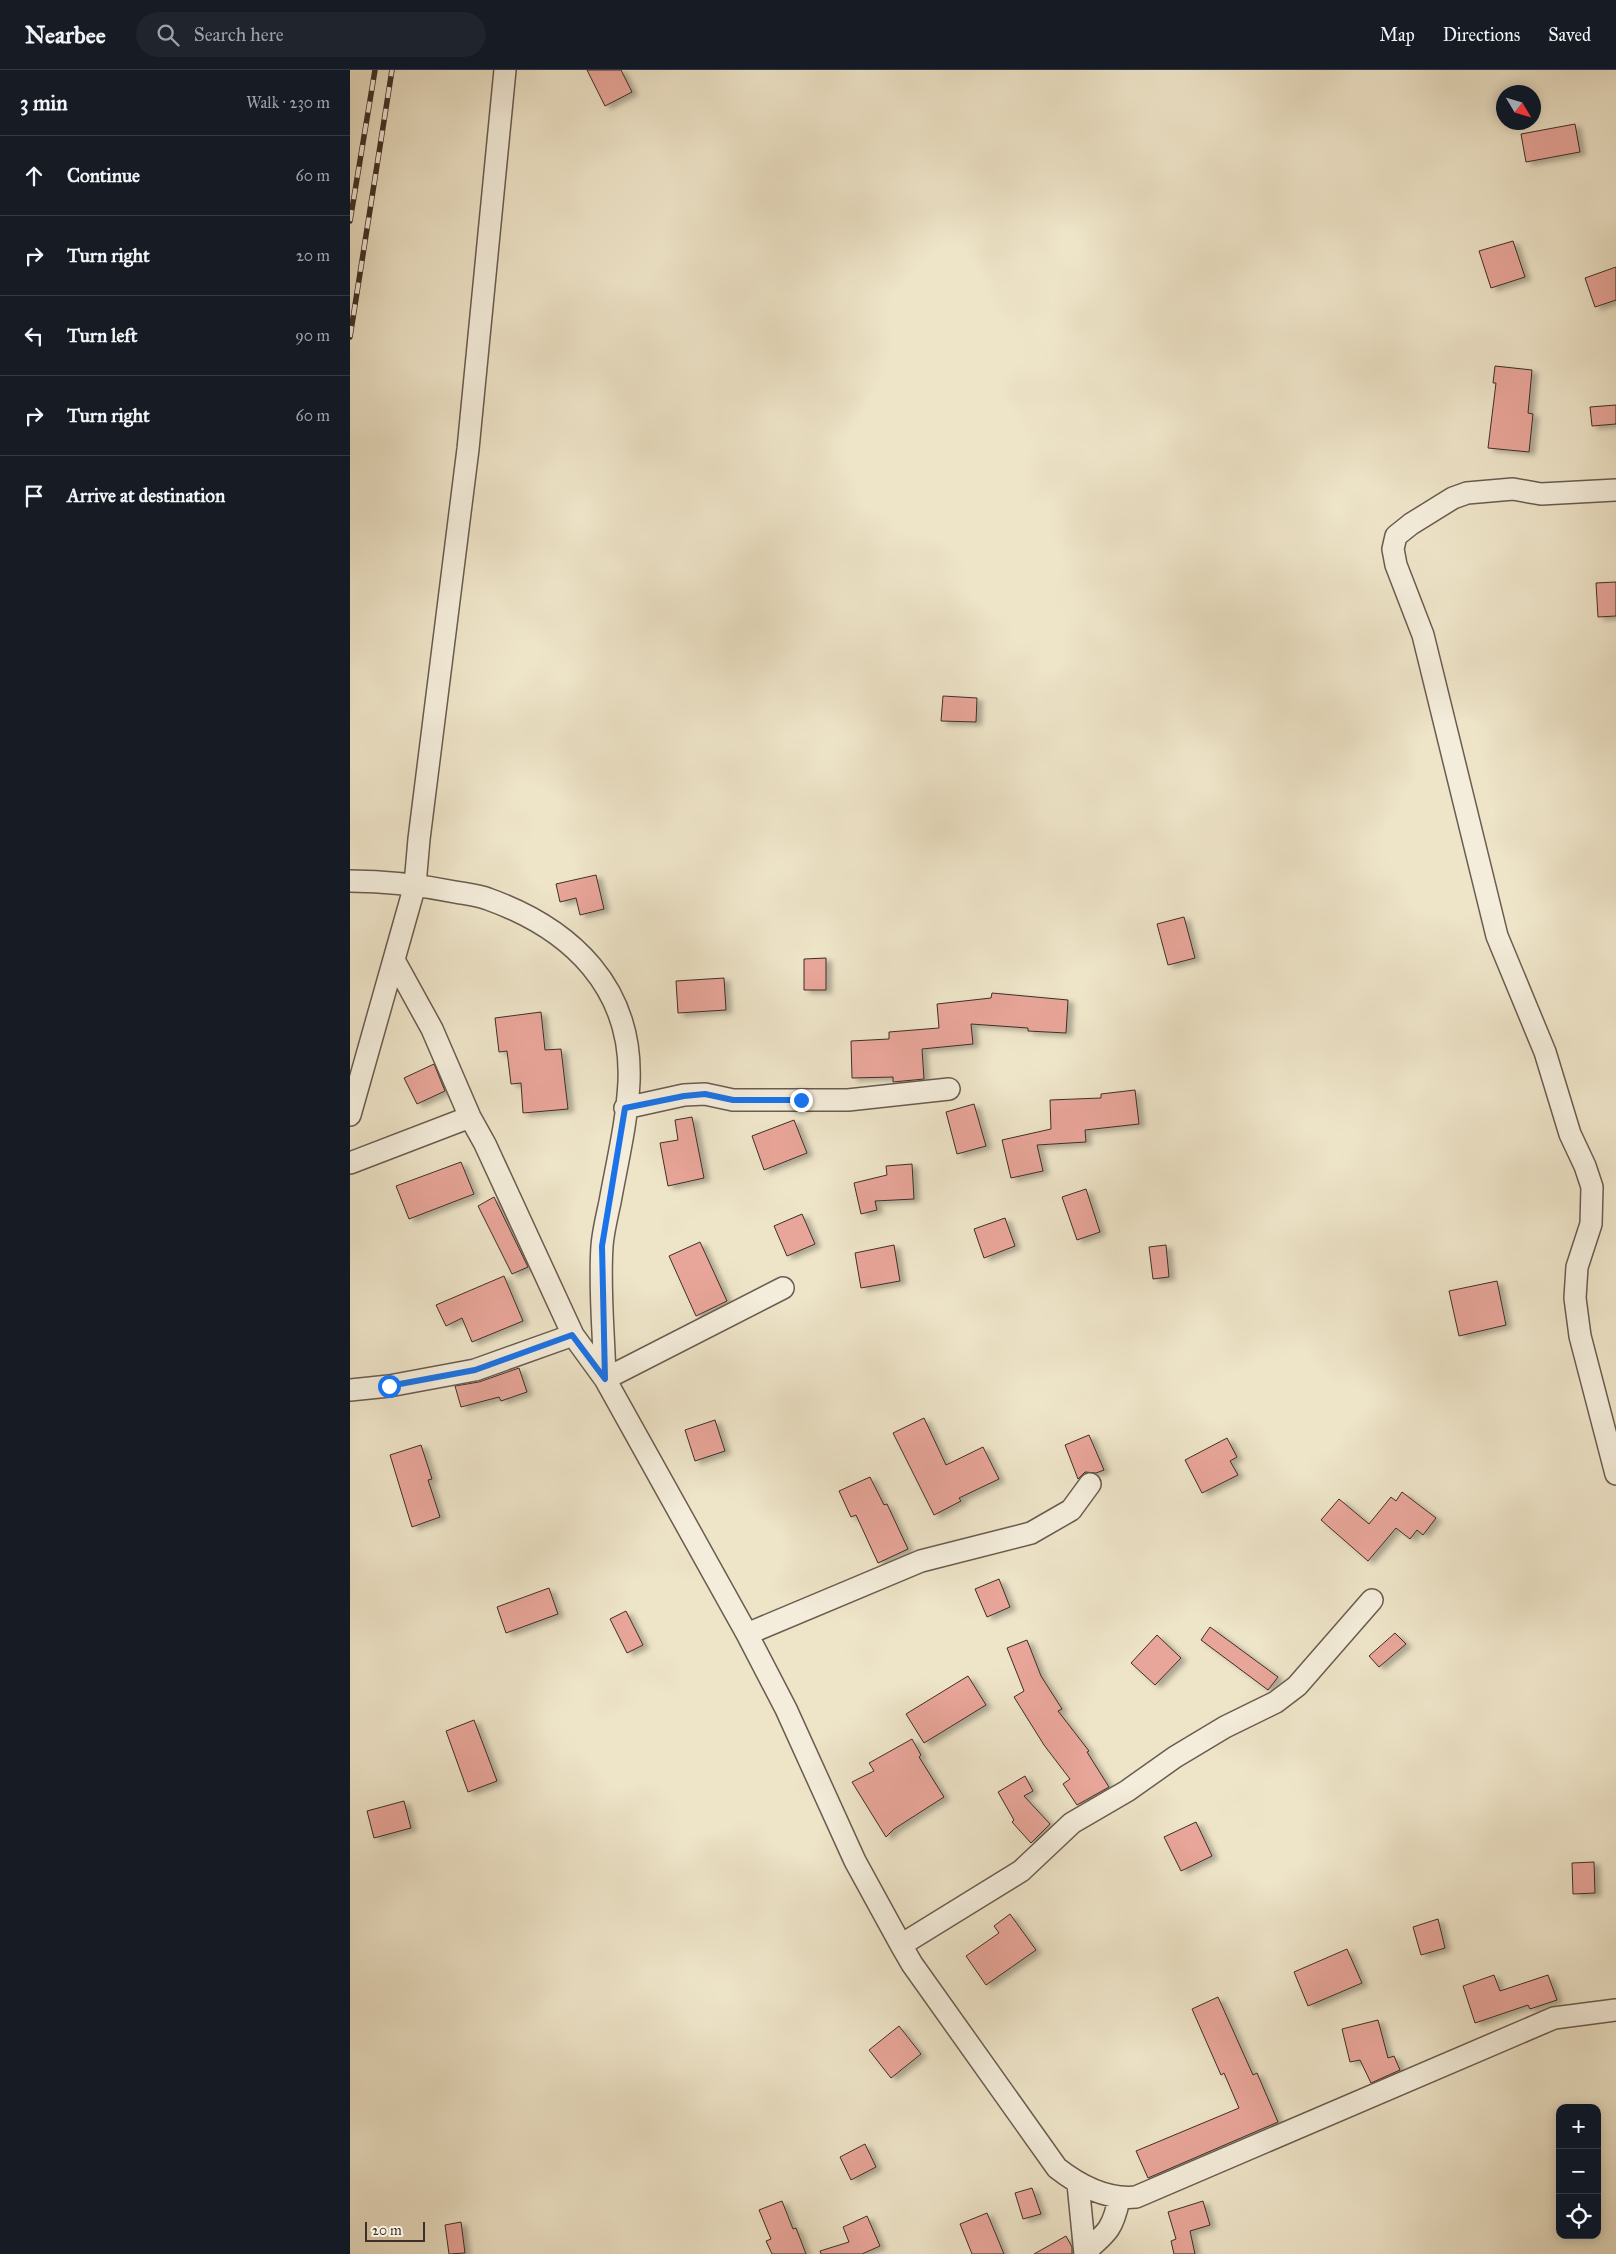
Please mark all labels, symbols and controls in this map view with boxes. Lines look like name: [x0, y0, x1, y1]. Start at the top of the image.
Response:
search box: [136, 12, 486, 57]
text: Nearbee: [25, 20, 106, 50]
icon: search: [154, 21, 182, 49]
text: Search here: [194, 23, 284, 46]
text: Map: [1379, 24, 1415, 46]
text: Directions: [1443, 24, 1520, 46]
text: Saved: [1548, 24, 1591, 46]
north arrow: [1496, 85, 1541, 130]
text: 3 min: [20, 90, 68, 116]
text: Walk · 230 m: [246, 93, 330, 112]
icon: ahead: [20, 162, 48, 190]
text: Continue: [67, 164, 140, 187]
text: 60 m: [296, 166, 330, 185]
icon: right: [20, 242, 48, 270]
text: Turn right: [67, 244, 150, 267]
text: 20 m: [296, 246, 330, 265]
icon: left: [20, 322, 48, 350]
text: Turn left: [67, 324, 137, 347]
text: 90 m: [295, 326, 330, 345]
icon: right: [20, 402, 48, 430]
text: Turn right: [67, 404, 150, 427]
text: 60 m: [296, 406, 330, 425]
icon: arrive: [20, 482, 48, 510]
text: Arrive at destination: [67, 484, 225, 507]
route end: [790, 1089, 813, 1112]
route start: [378, 1375, 401, 1398]
map controls: [1556, 2104, 1601, 2239]
button: +: [1556, 2104, 1601, 2149]
button: −: [1556, 2149, 1601, 2194]
button: locate: [1556, 2194, 1601, 2239]
scale bar: [365, 2219, 425, 2242]
text: 20 m: [372, 2222, 402, 2239]

